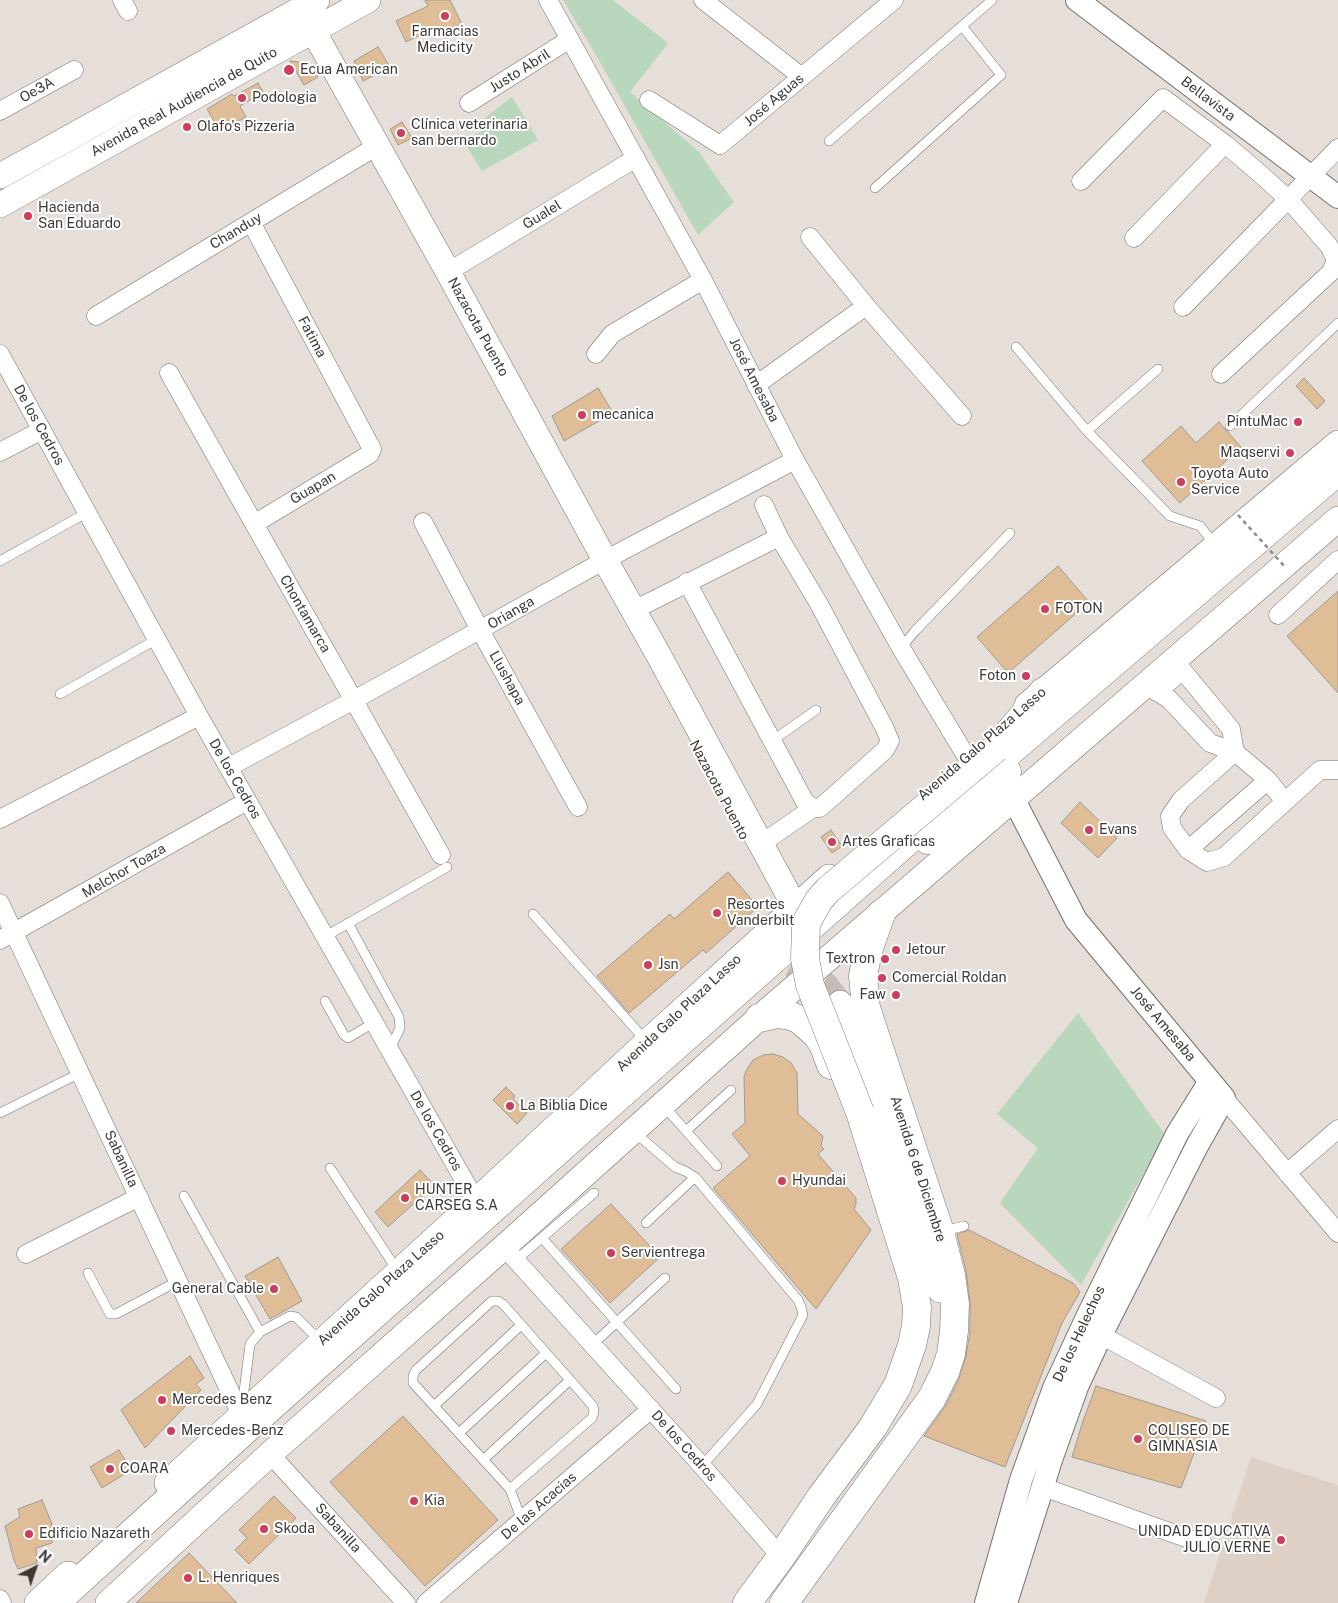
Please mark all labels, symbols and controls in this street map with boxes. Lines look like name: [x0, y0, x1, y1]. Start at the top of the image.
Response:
marker: Farmacias Medicity: [439, 10, 451, 22]
place label: Farmacias Medicity: [412, 24, 478, 56]
street label: Avenida Real Audiencia de Quito: [88, 44, 280, 160]
street label: Justo Abril: [486, 46, 554, 96]
place label: Ecua American: [300, 62, 398, 78]
marker: Ecua American: [282, 63, 296, 77]
street label: José Aguas: [741, 70, 807, 130]
street label: Bellavista: [1178, 73, 1238, 125]
street label: Oe3A: [17, 74, 57, 106]
place label: Podologia: [252, 90, 317, 106]
marker: Podologia: [236, 92, 248, 104]
place label: Clínica veterinaria san bernardo: [411, 117, 528, 150]
place label: Olafo's Pizzeria: [197, 119, 295, 135]
marker: Olafo's Pizzeria: [181, 121, 193, 133]
marker: Clínica veterinaria san bernardo: [395, 127, 407, 139]
street label: Gualel: [520, 197, 564, 233]
place label: Hacienda San Eduardo: [38, 200, 121, 232]
street label: Chanduy: [207, 209, 265, 253]
marker: Hacienda San Eduardo: [22, 210, 34, 222]
street label: Nazacota Puento: [444, 275, 512, 379]
street label: Fatima: [294, 313, 330, 361]
street label: José Amesaba: [726, 335, 782, 425]
street label: De los Cedros: [10, 382, 68, 468]
place label: mecanica: [592, 407, 654, 423]
marker: mecanica: [576, 409, 588, 421]
place label: PintuMac: [1227, 414, 1288, 430]
marker: PintuMac: [1292, 416, 1304, 428]
place label: Maqservi: [1220, 445, 1280, 461]
marker: Maqservi: [1284, 447, 1296, 459]
place label: Toyota Auto Service: [1191, 466, 1269, 498]
street label: Guapan: [287, 468, 339, 508]
marker: Toyota Auto Service: [1175, 476, 1187, 488]
street label: Chontamarca: [276, 572, 334, 656]
street label: Orianga: [485, 593, 537, 633]
place label: FOTON: [1055, 601, 1103, 617]
marker: FOTON: [1039, 603, 1051, 615]
street label: Llushapa: [485, 648, 529, 708]
place label: Foton: [979, 668, 1016, 684]
marker: Foton: [1020, 670, 1032, 682]
street label: Avenida Galo Plaza Lasso: [914, 684, 1050, 804]
street label: De los Cedros: [205, 736, 265, 822]
street label: Nazacota Puento: [686, 737, 752, 843]
place label: Evans: [1099, 822, 1137, 838]
marker: Evans: [1083, 824, 1095, 836]
place label: Artes Graficas: [842, 834, 935, 850]
marker: Artes Graficas: [826, 836, 838, 848]
street label: Melchor Toaza: [79, 840, 169, 902]
place label: Resortes Vanderbilt: [727, 897, 794, 930]
marker: Resortes Vanderbilt: [711, 907, 723, 919]
place label: Jetour: [906, 942, 946, 958]
marker: Jetour: [890, 944, 902, 956]
street label: Avenida Galo Plaza Lasso: [613, 951, 745, 1075]
place label: Textron: [826, 951, 875, 967]
marker: Textron: [879, 953, 891, 965]
place label: Jsn: [658, 957, 679, 973]
marker: Jsn: [642, 959, 654, 971]
place label: Comercial Roldan: [892, 970, 1007, 986]
marker: Comercial Roldan: [876, 972, 888, 984]
street label: José Amesaba: [1127, 983, 1199, 1065]
place label: Faw: [859, 987, 886, 1003]
marker: Faw: [890, 989, 902, 1001]
street label: De los Cedros: [406, 1088, 466, 1174]
street label: Avenida 6 de Diciembre: [886, 1094, 950, 1244]
place label: La Biblia Dice: [520, 1098, 608, 1114]
marker: La Biblia Dice: [504, 1100, 516, 1112]
street label: Sabanilla: [101, 1128, 141, 1190]
place label: Hyundai: [792, 1173, 846, 1189]
marker: Hyundai: [776, 1175, 788, 1187]
place label: HUNTER CARSEG S.A: [415, 1182, 498, 1214]
marker: HUNTER CARSEG S.A: [399, 1192, 411, 1204]
street label: Avenida Galo Plaza Lasso: [314, 1227, 448, 1349]
place label: Servientrega: [621, 1245, 705, 1261]
marker: Servientrega: [605, 1247, 617, 1259]
place label: General Cable: [172, 1281, 264, 1297]
marker: General Cable: [268, 1283, 280, 1295]
street label: De los Helechos: [1049, 1283, 1109, 1385]
place label: Mercedes Benz: [172, 1392, 272, 1408]
marker: Mercedes Benz: [156, 1394, 168, 1406]
street label: De los Cedros: [648, 1407, 720, 1485]
place label: Mercedes-Benz: [181, 1423, 283, 1439]
place label: COLISEO DE GIMNASIA: [1148, 1423, 1230, 1455]
marker: Mercedes-Benz: [165, 1425, 177, 1437]
marker: COLISEO DE GIMNASIA: [1132, 1433, 1144, 1445]
place label: COARA: [120, 1461, 169, 1477]
marker: COARA: [104, 1463, 116, 1475]
street label: De las Acacias: [498, 1469, 580, 1543]
place label: Kia: [424, 1493, 445, 1509]
marker: Kia: [408, 1495, 420, 1507]
street label: Sabanilla: [311, 1500, 365, 1556]
place label: Skoda: [274, 1521, 315, 1537]
marker: Skoda: [258, 1523, 270, 1535]
place label: UNIDAD EDUCATIVA JULIO VERNE: [1138, 1524, 1271, 1556]
place label: Edificio Nazareth: [39, 1526, 150, 1542]
marker: Edificio Nazareth: [23, 1528, 35, 1540]
marker: UNIDAD EDUCATIVA JULIO VERNE: [1275, 1534, 1287, 1546]
north arrow: [10, 1543, 60, 1593]
text: N: [35, 1547, 54, 1566]
place label: L. Henriques: [198, 1570, 280, 1586]
marker: L. Henriques: [182, 1572, 194, 1584]

